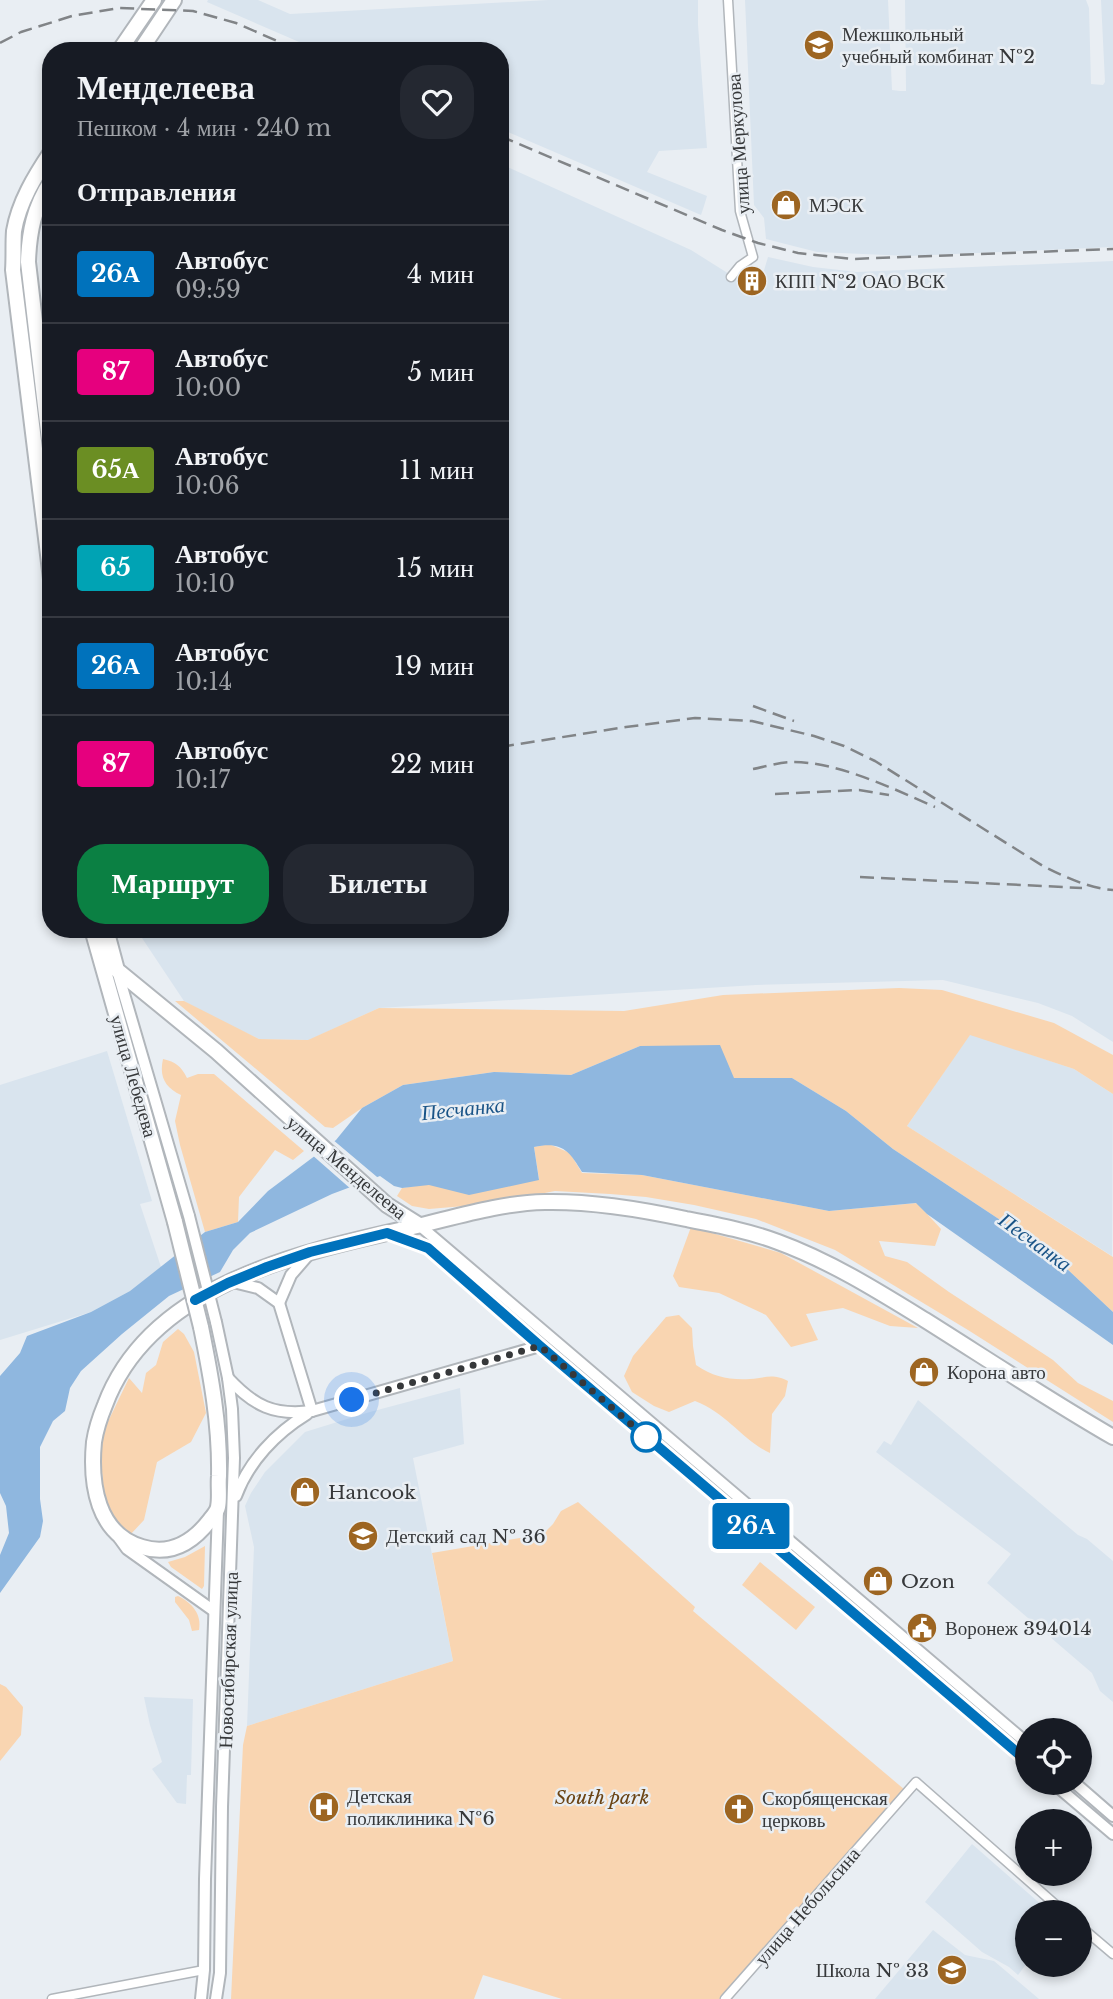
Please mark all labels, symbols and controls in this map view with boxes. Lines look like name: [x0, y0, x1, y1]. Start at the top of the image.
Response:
place label: Межшкольный учебный комбинат №2: [842, 23, 1035, 68]
school or university icon: Межшкольный учебный комбинат №2: [802, 28, 836, 62]
button: heart: [400, 65, 474, 139]
text: Менделеева: [77, 67, 255, 108]
street label: улица Меркулова: [722, 72, 755, 215]
text: Пешком · 4 мин · 240 m: [77, 114, 331, 142]
text: Отправления: [77, 176, 236, 208]
shop icon: МЭСК: [769, 188, 803, 222]
place label: МЭСК: [809, 194, 864, 217]
text: Автобус: [175, 244, 269, 276]
text: 4 мин: [407, 258, 474, 290]
text: 26А: [91, 259, 140, 288]
building icon: КПП №2 ОАО ВСК: [735, 264, 769, 298]
place label: КПП №2 ОАО ВСК: [775, 270, 945, 293]
text: 09:59: [175, 276, 241, 304]
text: Автобус: [175, 342, 268, 374]
text: 5 мин: [407, 356, 474, 388]
text: 87: [102, 357, 129, 386]
text: 10:00: [175, 374, 241, 402]
text: Автобус: [175, 440, 268, 472]
text: 11 мин: [399, 454, 474, 486]
text: 65А: [92, 455, 139, 484]
text: 10:06: [175, 472, 239, 500]
text: Автобус: [175, 538, 268, 570]
text: 15 мин: [396, 552, 474, 584]
text: 65: [100, 553, 131, 582]
text: 10:10: [175, 570, 235, 598]
text: Автобус: [175, 636, 269, 668]
text: 19 мин: [394, 650, 474, 682]
text: 26А: [91, 651, 140, 680]
text: 10:14: [175, 668, 232, 696]
text: Автобус: [175, 734, 268, 766]
text: 22 мин: [390, 748, 474, 780]
text: 87: [102, 749, 129, 778]
text: 10:17: [175, 766, 230, 794]
button: Маршрут: [77, 844, 269, 924]
button: Билеты: [283, 844, 474, 924]
street label: улица Лебедева: [105, 1012, 162, 1141]
water label: Песчанка: [419, 1092, 506, 1126]
street label: улица Менделеева: [282, 1111, 412, 1225]
water label: Песчанка: [993, 1206, 1077, 1277]
shop icon: Корона авто: [907, 1355, 941, 1389]
place label: Корона авто: [947, 1361, 1046, 1384]
your location: [334, 1382, 369, 1417]
unlabelled marker: [631, 1422, 661, 1452]
shop icon: Hancook: [288, 1475, 322, 1509]
place label: Hancook: [328, 1481, 416, 1504]
line badge: 26А: [711, 1503, 791, 1549]
text: 26А: [726, 1511, 776, 1540]
school or university icon: Детский сад № 36: [346, 1519, 380, 1553]
place label: Детский сад № 36: [386, 1525, 546, 1548]
shop icon: Ozon: [861, 1564, 895, 1598]
place label: Ozon: [901, 1570, 955, 1593]
street label: Новосибирская улица: [214, 1571, 243, 1749]
public building icon: Воронеж 394014: [905, 1611, 939, 1645]
place label: Воронеж 394014: [945, 1617, 1092, 1640]
map controls: [1015, 1718, 1092, 1977]
button: locate: [1015, 1718, 1092, 1795]
place label: Детская поликлиника №6: [347, 1785, 495, 1830]
park label: South park: [555, 1786, 649, 1809]
place label: Скорбященская церковь: [762, 1787, 888, 1832]
hospital icon: Детская поликлиника №6: [307, 1790, 341, 1824]
church icon: Скорбященская церковь: [722, 1792, 756, 1826]
button: +: [1015, 1809, 1092, 1886]
street label: улица Небольсина: [750, 1842, 865, 1970]
button: −: [1015, 1900, 1092, 1977]
school or university icon: Школа № 33: [935, 1953, 969, 1987]
place label: Школа № 33: [816, 1959, 929, 1982]

